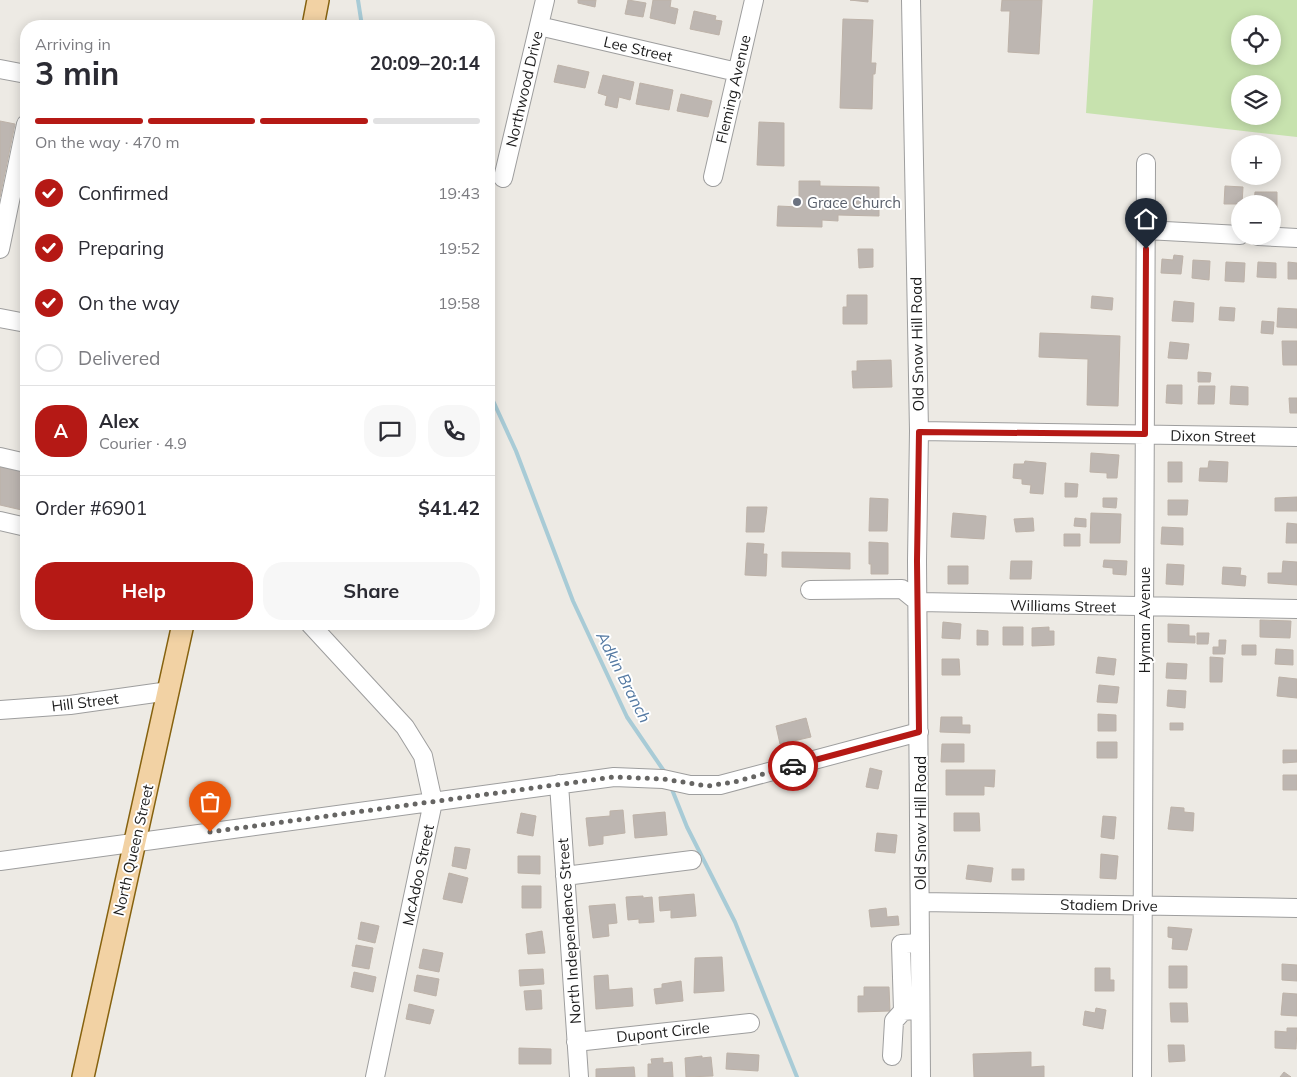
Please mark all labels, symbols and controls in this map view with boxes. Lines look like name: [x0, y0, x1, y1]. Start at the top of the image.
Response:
map controls: [1231, 15, 1281, 245]
button: locate: [1231, 15, 1281, 65]
street label: Northwood Drive: [501, 29, 547, 149]
street label: Lee Street: [602, 32, 674, 66]
street label: Fleming Avenue: [711, 33, 755, 145]
text: Arriving in: [35, 34, 111, 54]
text: 20:09–20:14: [370, 51, 480, 75]
text: 3 min: [35, 53, 119, 93]
button: layers: [1231, 75, 1281, 125]
text: On the way · 470 m: [35, 132, 180, 152]
button: +: [1231, 135, 1281, 185]
icon: check: [35, 179, 63, 207]
text: Confirmed: [78, 181, 169, 205]
text: 19:43: [438, 183, 480, 203]
place label: Grace Church: [807, 193, 901, 212]
button: −: [1231, 195, 1281, 245]
marker: Grace Church: [791, 196, 803, 208]
pin: [1125, 198, 1167, 249]
icon: home: [1132, 205, 1160, 233]
icon: check: [35, 234, 63, 262]
text: Preparing: [78, 236, 164, 260]
text: 19:52: [438, 238, 480, 258]
street label: Old Snow Hill Road: [906, 277, 928, 411]
icon: check: [35, 289, 63, 317]
text: On the way: [78, 291, 180, 315]
text: 19:58: [438, 293, 480, 313]
text: Delivered: [78, 346, 160, 370]
button: chat: [364, 405, 416, 457]
button: phone: [428, 405, 480, 457]
text: Alex: [99, 409, 139, 433]
text: A: [54, 419, 68, 443]
street label: Dixon Street: [1170, 426, 1256, 446]
text: Courier · 4.9: [99, 433, 187, 453]
text: Order #6901: [35, 496, 147, 520]
text: $41.42: [418, 496, 480, 520]
button: Help: [35, 562, 253, 620]
button: Share: [263, 562, 480, 620]
street label: Hyman Avenue: [1135, 567, 1154, 673]
street label: Williams Street: [1010, 596, 1116, 616]
water label: Adkin Branch: [592, 627, 656, 726]
street label: Hill Street: [50, 688, 120, 716]
courier: [768, 741, 818, 791]
icon: car: [779, 752, 807, 780]
street label: Old Snow Hill Road: [911, 756, 930, 890]
pin: [189, 781, 231, 832]
street label: North Queen Street: [109, 782, 157, 918]
icon: bag: [196, 788, 224, 816]
street label: McAdoo Street: [398, 823, 438, 927]
street label: North Independence Street: [553, 837, 585, 1025]
street label: Stadiem Drive: [1060, 895, 1158, 915]
street label: Dupont Circle: [615, 1018, 711, 1046]

